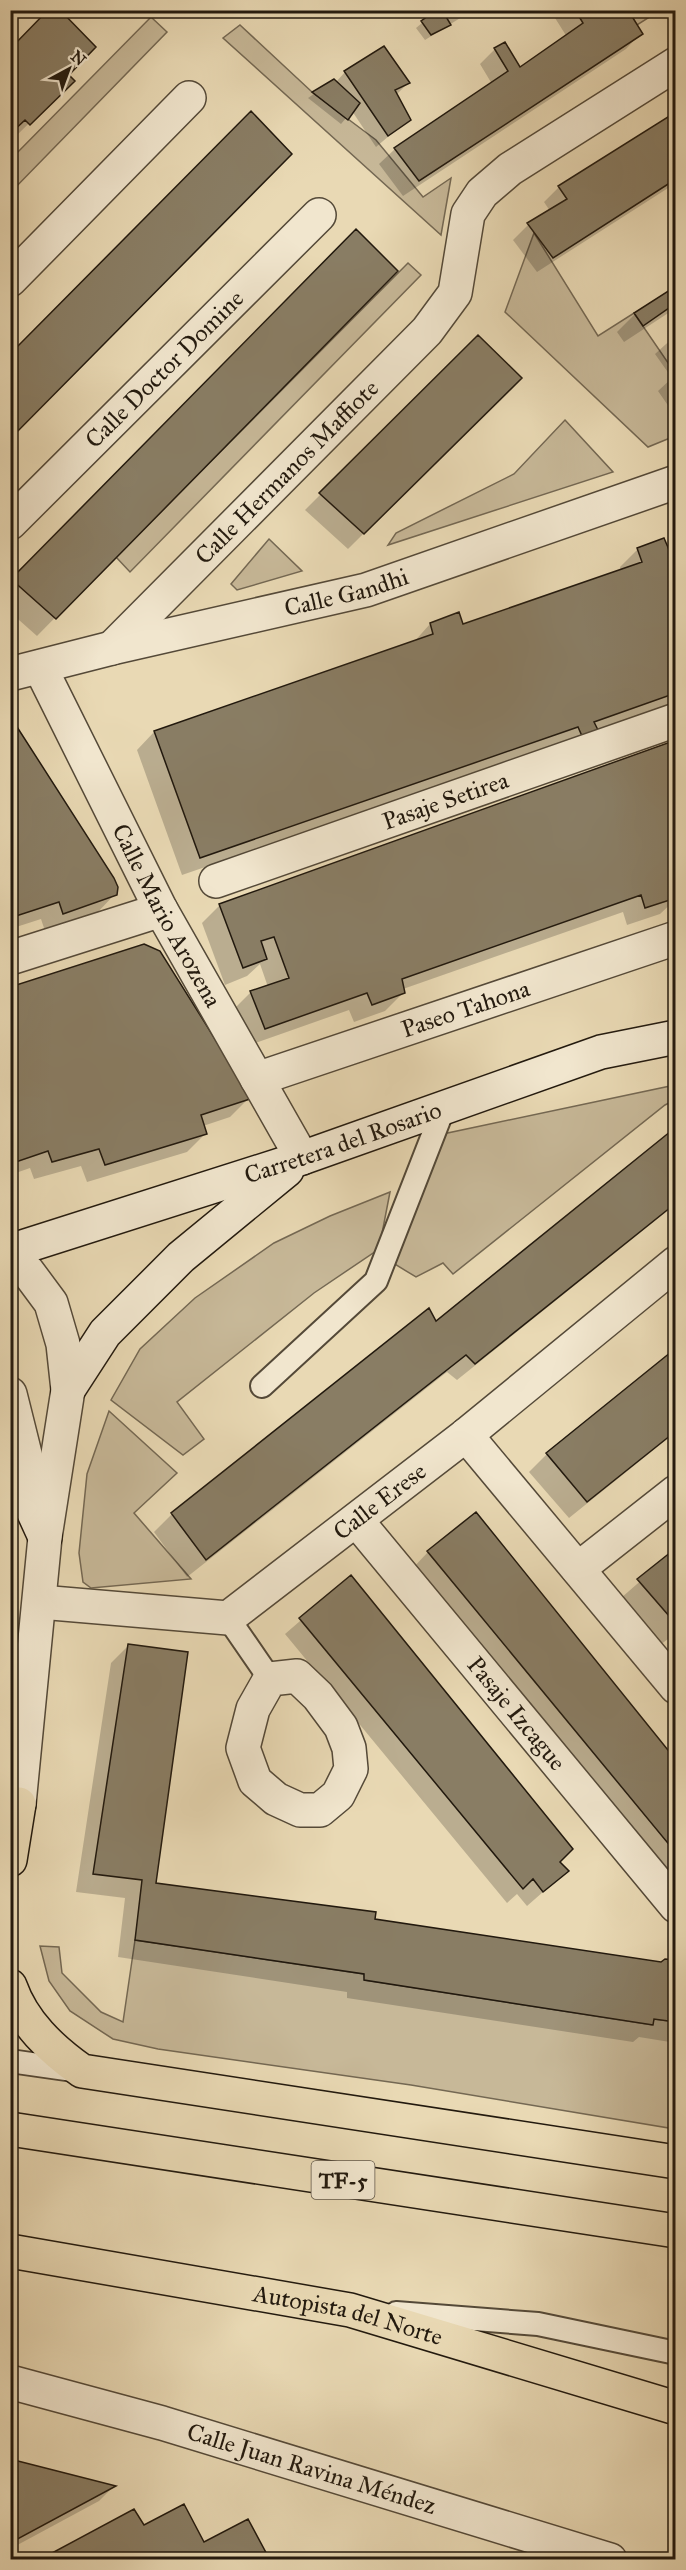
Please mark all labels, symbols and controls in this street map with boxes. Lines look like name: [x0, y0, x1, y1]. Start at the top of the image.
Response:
north arrow: [39, 39, 99, 99]
text: N: [67, 46, 90, 70]
street label: Calle Doctor Domine: [79, 284, 250, 454]
street label: Calle Hermanos Maffiote: [189, 373, 385, 571]
street label: Calle Gandhi: [281, 561, 413, 623]
street label: Pasaje Setirea: [378, 765, 513, 837]
street label: Calle Mario Arozena: [105, 819, 229, 1013]
street label: Paseo Tahona: [397, 973, 534, 1044]
street label: Carretera del Rosario: [241, 1095, 445, 1190]
street label: Calle Erese: [327, 1456, 432, 1547]
street label: Pasaje Izcague: [461, 1650, 572, 1777]
road number: TF-5: [312, 2161, 374, 2199]
street label: Autopista del Norte: [250, 2278, 446, 2352]
street label: Calle Juan Ravina Méndez: [184, 2417, 440, 2521]

